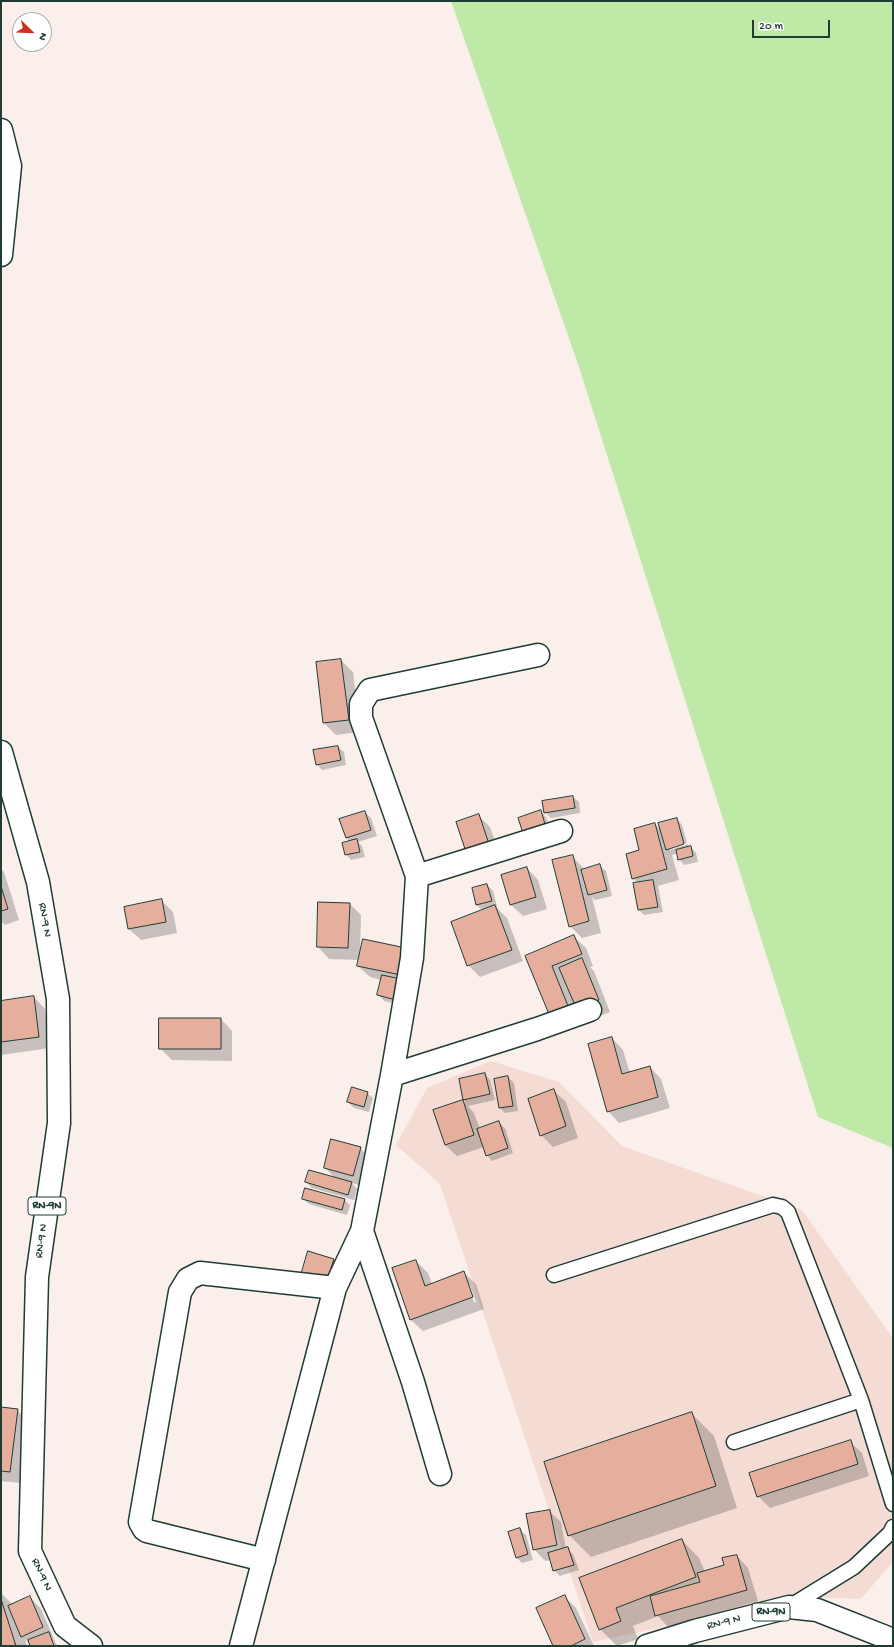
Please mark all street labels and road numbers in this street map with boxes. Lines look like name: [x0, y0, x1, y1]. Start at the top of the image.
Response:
street label: RN-9 N: [34, 902, 54, 938]
road number: RN-9N: [28, 1197, 66, 1215]
street label: RN-9 N: [32, 1223, 52, 1259]
street label: RN-9 N: [27, 1556, 55, 1594]
road number: RN-9N: [752, 1603, 790, 1621]
street label: RN-9 N: [705, 1612, 743, 1634]

